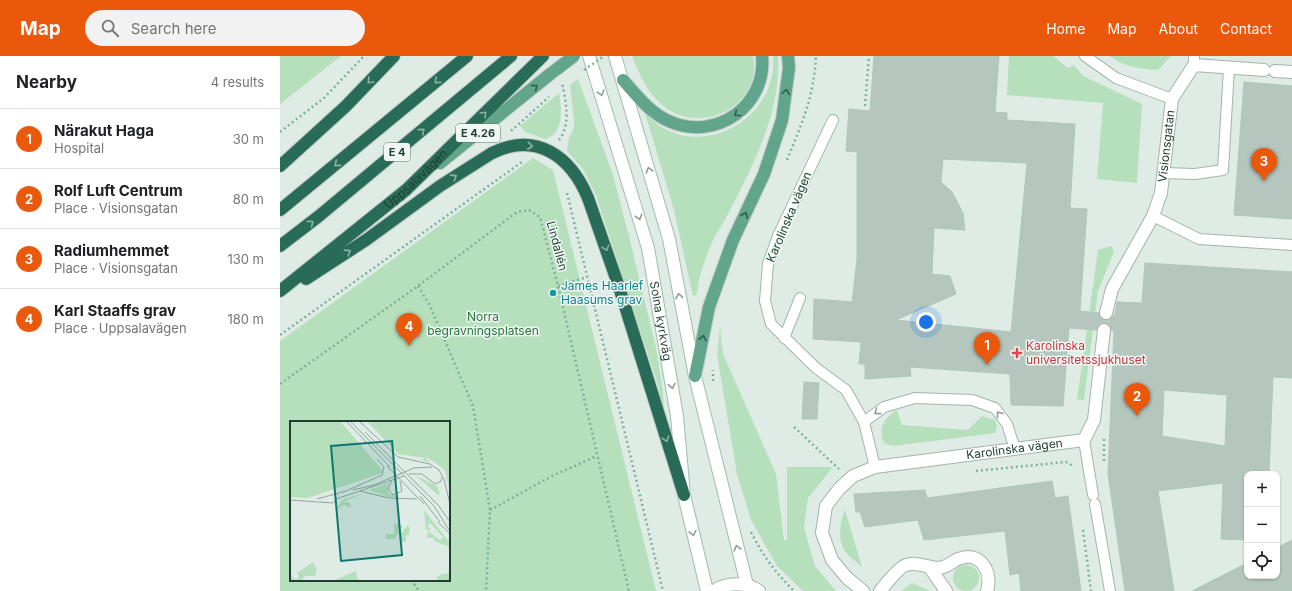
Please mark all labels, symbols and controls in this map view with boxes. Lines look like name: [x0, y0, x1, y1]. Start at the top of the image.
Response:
search box: [85, 10, 365, 46]
text: Map: [20, 17, 61, 40]
icon: search: [99, 17, 121, 39]
text: Search here: [131, 19, 216, 38]
text: Home: [1046, 20, 1085, 37]
text: Map: [1107, 20, 1137, 37]
text: About: [1159, 20, 1198, 37]
text: Contact: [1220, 20, 1272, 37]
text: Nearby: [16, 72, 77, 92]
text: 4 results: [211, 74, 264, 90]
one-way arrow: [367, 76, 374, 84]
one-way arrow: [435, 76, 442, 83]
one-way arrow: [530, 85, 537, 92]
one-way arrow: [596, 89, 605, 96]
one-way arrow: [781, 89, 790, 95]
street label: Visionsgatan: [1154, 109, 1178, 183]
one-way arrow: [734, 110, 741, 117]
one-way arrow: [479, 111, 487, 119]
text: Närakut Haga: [54, 121, 154, 140]
road number: E 4.26: [456, 124, 500, 142]
one-way arrow: [418, 129, 425, 136]
text: 1: [26, 131, 32, 147]
text: 30 m: [233, 131, 264, 147]
text: Hospital: [54, 140, 104, 156]
one-way arrow: [527, 141, 533, 150]
road number: E 4: [384, 143, 410, 161]
street label: Uppsalavägen: [381, 146, 450, 212]
pin: 3: [1251, 148, 1277, 181]
one-way arrow: [335, 159, 342, 166]
one-way arrow: [645, 167, 654, 174]
street label: Karolinska vägen: [763, 169, 814, 264]
one-way arrow: [450, 174, 457, 182]
text: Rolf Luft Centrum: [54, 181, 183, 200]
text: 2: [25, 191, 33, 207]
text: 80 m: [233, 191, 264, 207]
text: Place · Visionsgatan: [54, 200, 178, 216]
one-way arrow: [740, 212, 748, 219]
one-way arrow: [634, 214, 643, 221]
street label: Lindallén: [544, 219, 571, 272]
one-way arrow: [307, 220, 314, 227]
text: Radiumhemmet: [54, 241, 169, 260]
one-way arrow: [601, 245, 609, 252]
one-way arrow: [344, 249, 351, 257]
text: 3: [25, 251, 33, 267]
text: 130 m: [227, 251, 264, 267]
text: Place · Visionsgatan: [54, 260, 178, 276]
place label: James Haarlef Haasums grav: [561, 278, 644, 307]
street label: Solna kyrkväg: [647, 280, 675, 362]
marker: James Haarlef Haasums grav: [548, 288, 558, 298]
one-way arrow: [676, 293, 684, 299]
text: Karl Staaffs grav: [54, 301, 176, 320]
park label: Norra begravningsplatsen: [427, 309, 539, 338]
text: 4: [25, 311, 33, 327]
text: 180 m: [227, 311, 264, 327]
your location: [916, 312, 936, 332]
pin: 4: [396, 313, 422, 346]
text: Place · Uppsalavägen: [54, 320, 187, 336]
pin: 1: [974, 332, 1000, 365]
one-way arrow: [698, 334, 706, 341]
place label: Karolinska universitetssjukhuset: [1026, 338, 1146, 367]
marker: Karolinska universitetssjukhuset: [1011, 347, 1023, 359]
one-way arrow: [667, 383, 676, 389]
pin: 2: [1124, 383, 1150, 416]
one-way arrow: [875, 408, 882, 415]
one-way arrow: [997, 412, 1004, 419]
inset map: [290, 421, 450, 581]
one-way arrow: [662, 435, 670, 442]
street label: Karolinska vägen: [965, 435, 1064, 462]
map controls: [1244, 471, 1280, 579]
button: +: [1244, 471, 1280, 507]
button: −: [1244, 507, 1280, 543]
one-way arrow: [688, 530, 696, 536]
button: locate: [1244, 543, 1280, 579]
one-way arrow: [734, 544, 742, 551]

